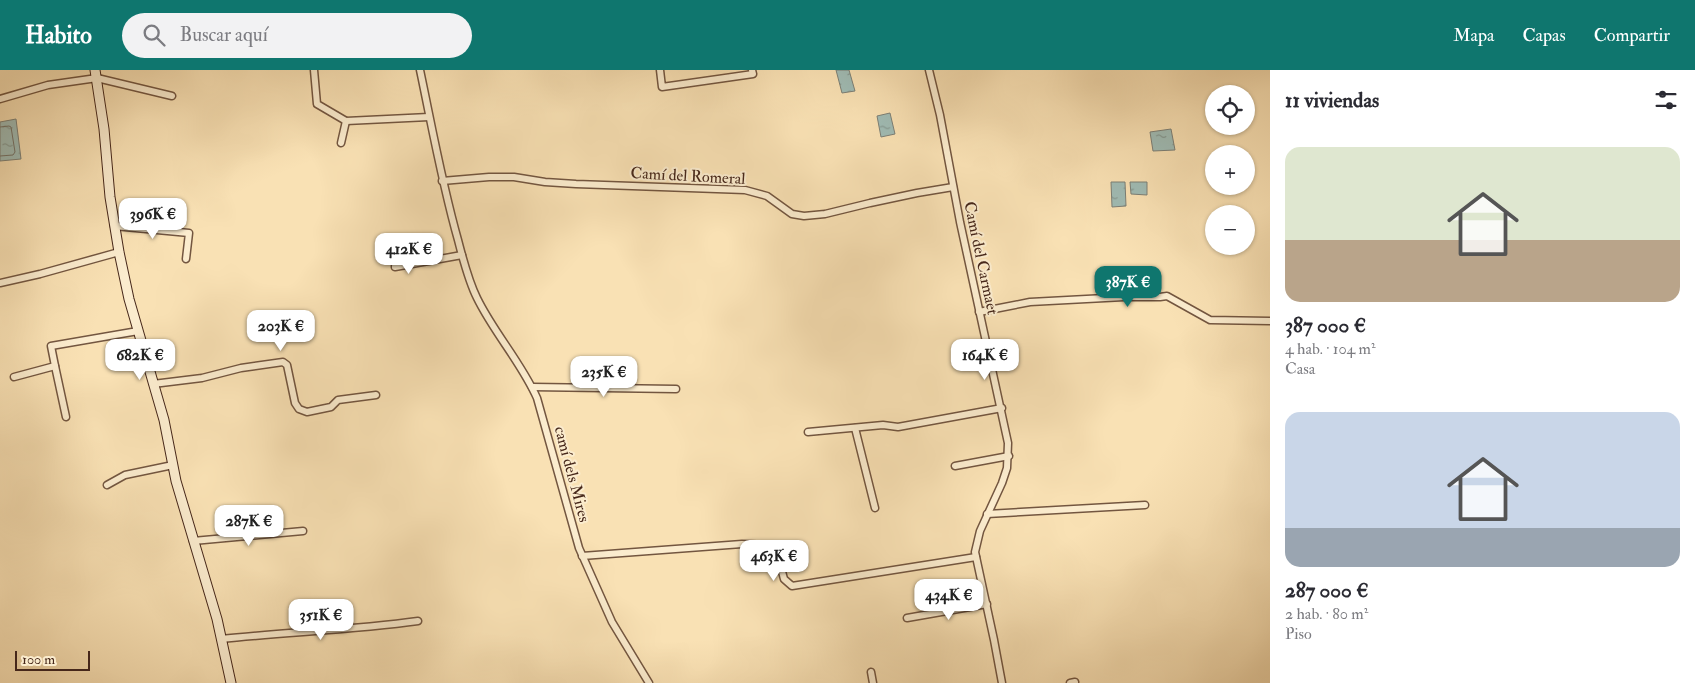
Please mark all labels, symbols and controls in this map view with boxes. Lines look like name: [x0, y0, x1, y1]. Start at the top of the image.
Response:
search box: [122, 13, 472, 58]
text: Habito: [25, 20, 92, 51]
icon: search: [140, 21, 168, 49]
text: Buscar aquí: [180, 23, 268, 47]
text: Mapa: [1453, 24, 1495, 47]
text: Capas: [1523, 24, 1566, 47]
text: Compartir: [1594, 24, 1670, 47]
map controls: [1205, 85, 1255, 255]
button: locate: [1205, 85, 1255, 135]
icon: filters: [1652, 86, 1680, 114]
text: 11 viviendas: [1285, 87, 1379, 114]
button: +: [1205, 145, 1255, 195]
street label: Camí del Romeral: [630, 163, 746, 189]
icon: home: [1438, 179, 1528, 269]
pin: 396K €: [112, 198, 194, 240]
street label: Camí del Carmaet: [959, 200, 1003, 317]
text: 396K €: [130, 204, 176, 224]
button: −: [1205, 205, 1255, 255]
pin: 412K €: [368, 232, 450, 275]
text: 412K €: [386, 239, 432, 259]
pin: 387K €: [1087, 266, 1169, 308]
text: 387K €: [1106, 272, 1150, 292]
pin: 203K €: [240, 310, 322, 352]
text: 387 000 €: [1285, 312, 1366, 339]
text: 203K €: [258, 316, 304, 336]
pin: 682K €: [99, 338, 181, 381]
pin: 164K €: [944, 338, 1026, 381]
text: 4 hab. · 104 m²: [1285, 339, 1375, 359]
text: 682K €: [116, 345, 164, 365]
text: 164K €: [962, 345, 1008, 365]
pin: 235K €: [563, 356, 645, 398]
text: Casa: [1285, 359, 1315, 379]
text: 235K €: [581, 362, 627, 382]
street label: camí dels Mires: [550, 424, 594, 524]
icon: home: [1438, 444, 1528, 534]
pin: 287K €: [208, 504, 290, 547]
text: 287K €: [226, 511, 272, 531]
pin: 463K €: [733, 540, 815, 582]
text: 463K €: [751, 546, 797, 566]
text: 287 000 €: [1285, 577, 1369, 604]
pin: 434K €: [908, 578, 990, 621]
text: 434K €: [925, 585, 973, 605]
pin: 351K €: [280, 598, 362, 641]
text: 2 hab. · 80 m²: [1285, 604, 1368, 624]
text: 351K €: [300, 605, 342, 625]
text: Piso: [1285, 624, 1312, 644]
scale bar: [15, 648, 90, 671]
text: 100 m: [22, 651, 55, 668]

